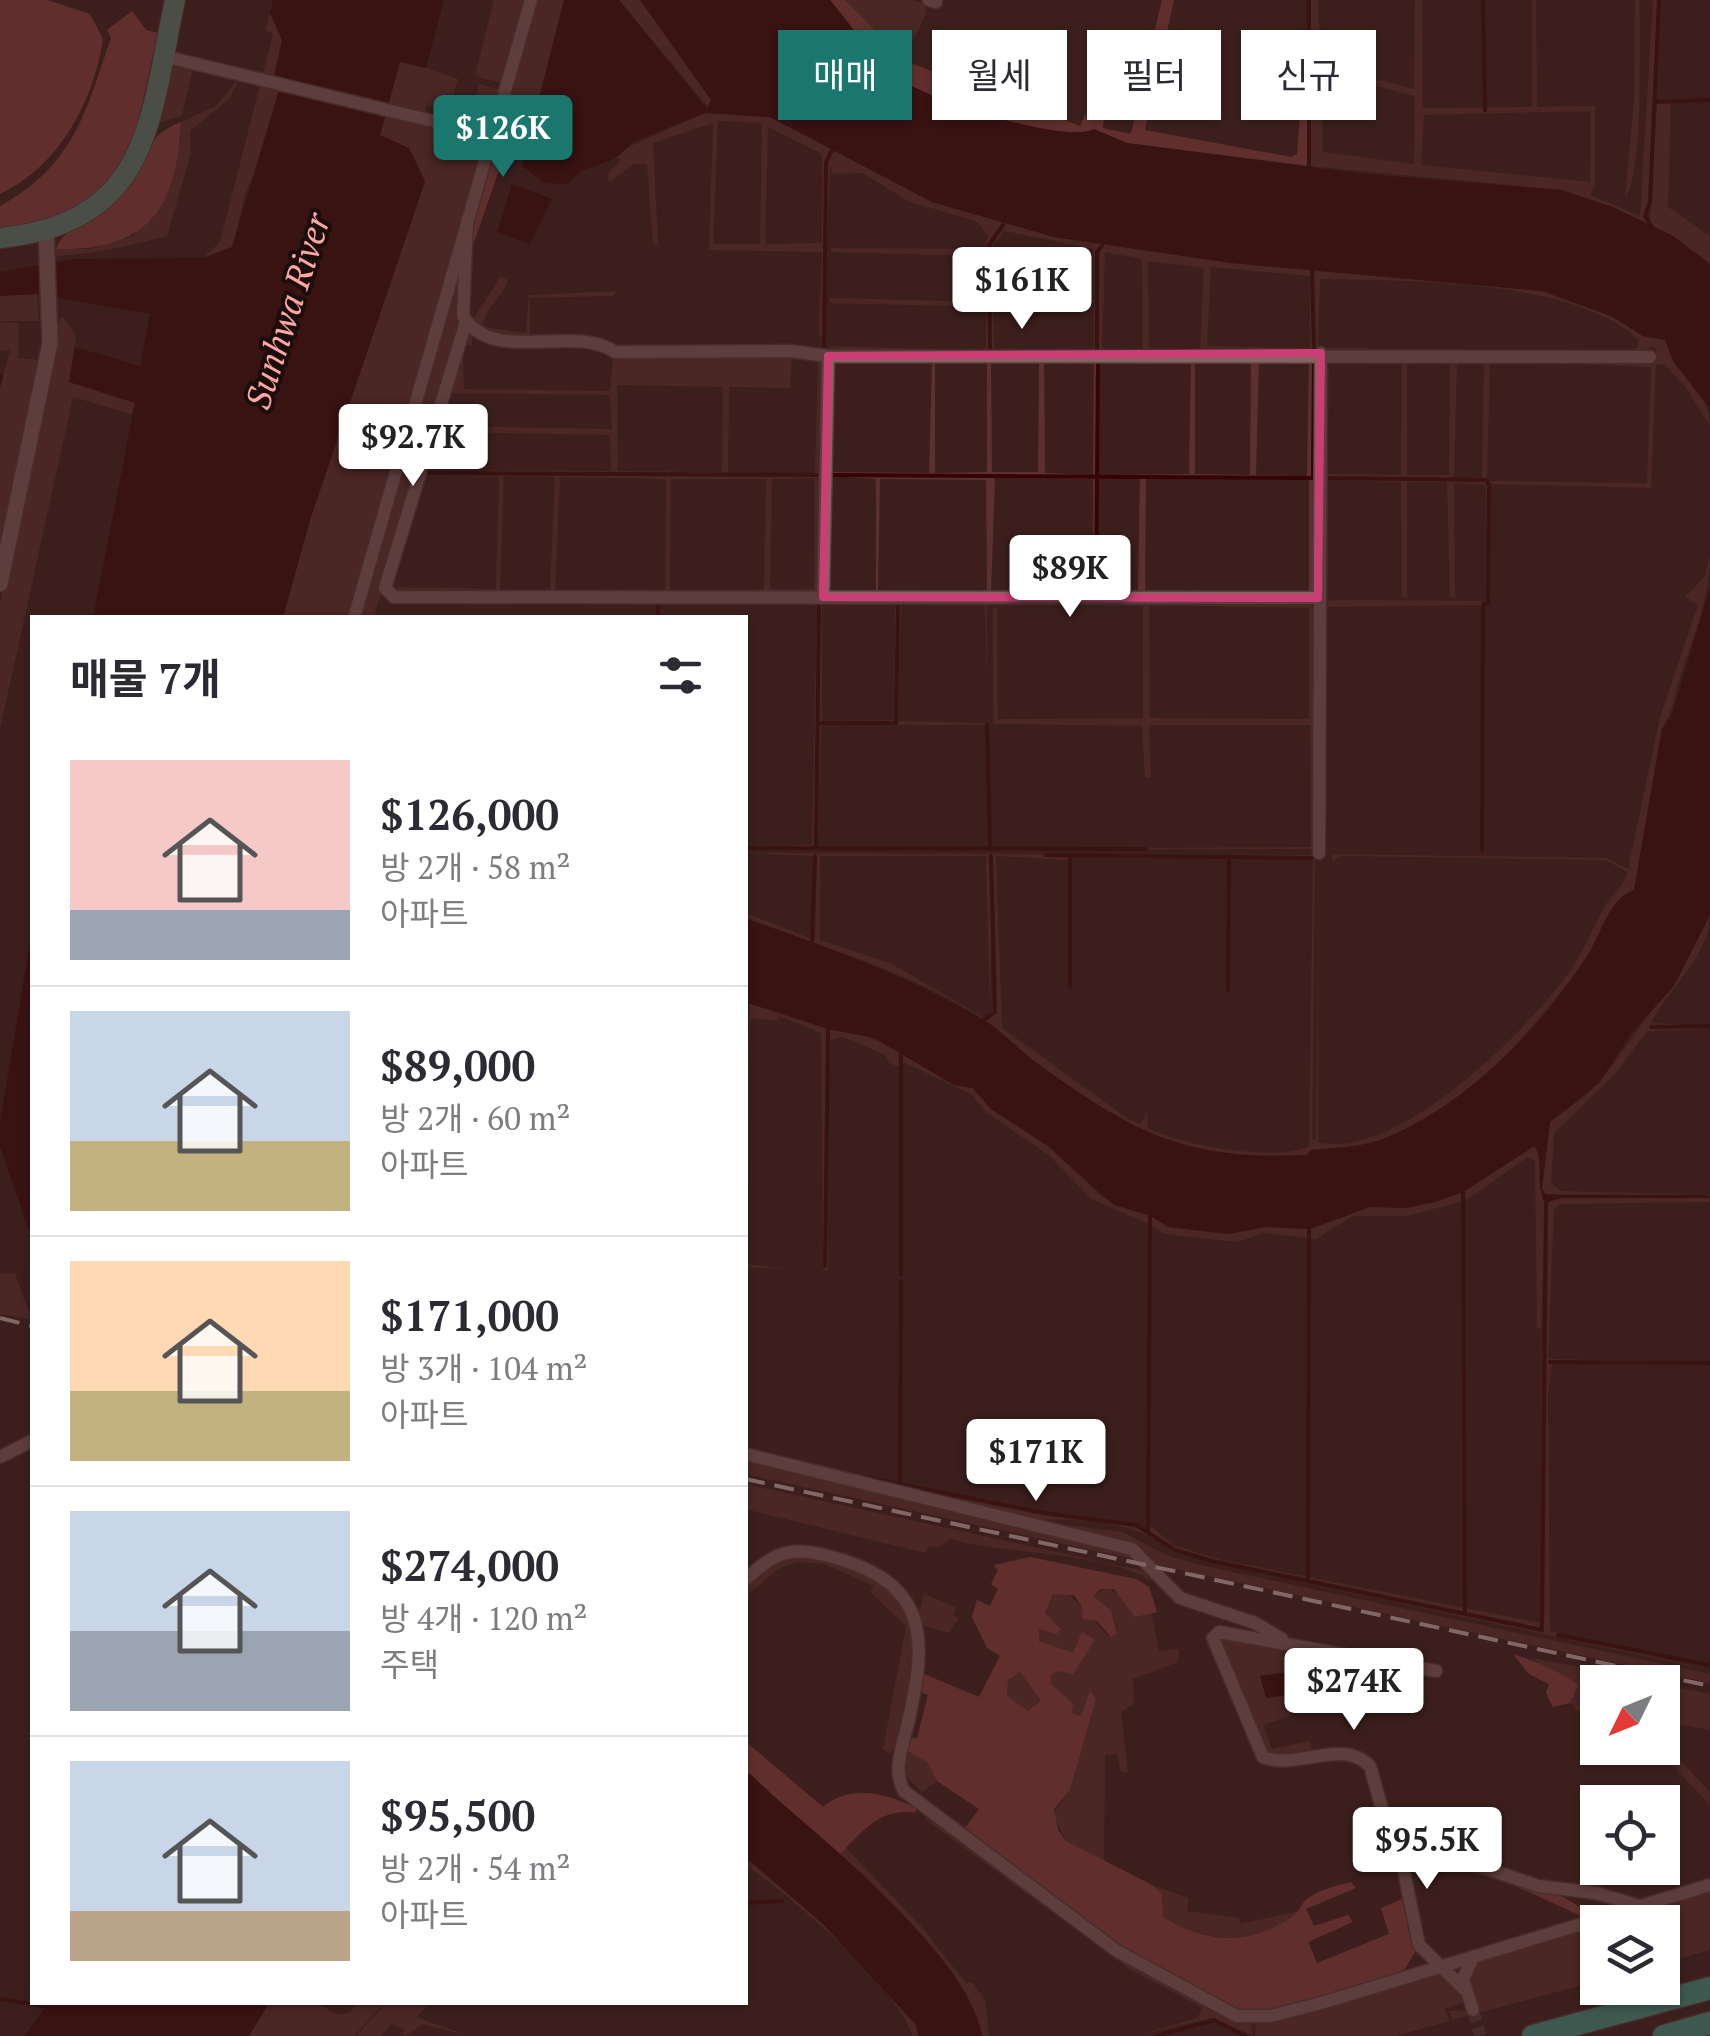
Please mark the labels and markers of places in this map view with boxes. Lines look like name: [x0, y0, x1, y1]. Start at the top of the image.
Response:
pin: $126K: [433, 95, 573, 180]
pin: $161K: [952, 247, 1092, 332]
pin: $92.7K: [332, 404, 494, 489]
pin: $89K: [1011, 535, 1129, 620]
pin: $171K: [966, 1419, 1106, 1504]
pin: $274K: [1284, 1648, 1424, 1733]
pin: $95.5K: [1346, 1807, 1508, 1892]

